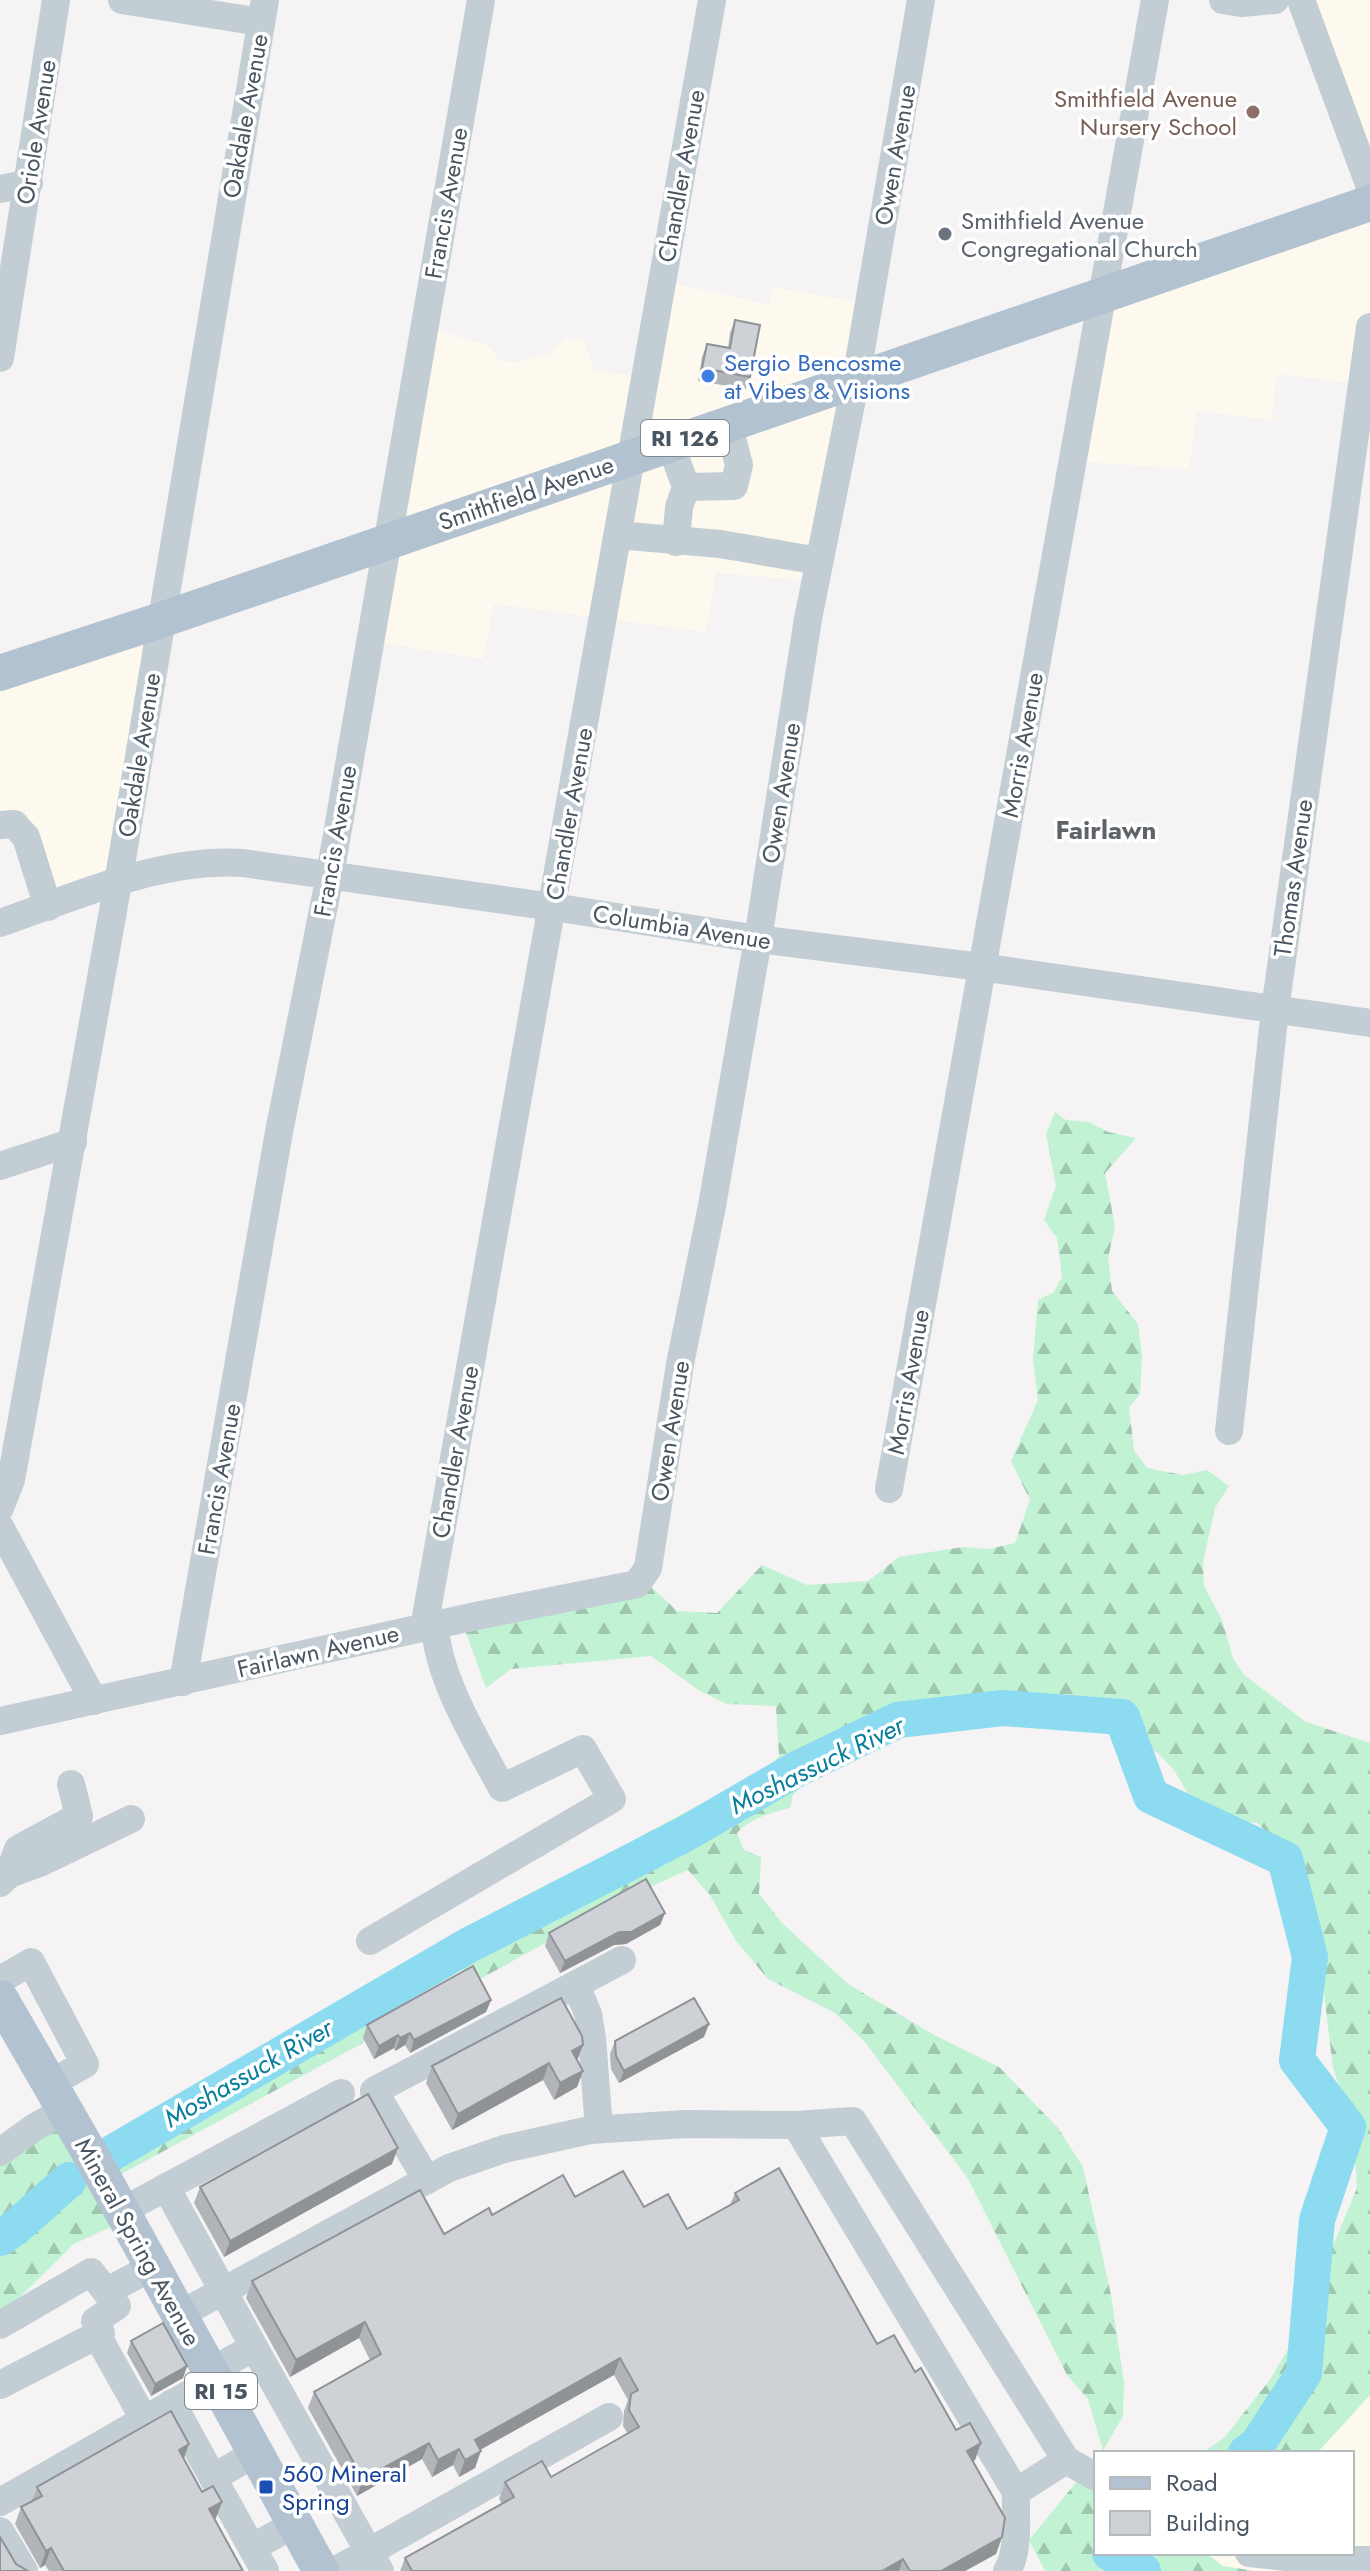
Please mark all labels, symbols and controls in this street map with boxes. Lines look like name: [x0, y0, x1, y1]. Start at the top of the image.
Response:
street label: Oakdale Avenue: [213, 31, 277, 201]
street label: Oriole Avenue: [7, 57, 65, 207]
place label: Smithfield Avenue Nursery School: [1054, 81, 1237, 144]
street label: Owen Avenue: [865, 82, 925, 228]
street label: Chandler Avenue: [649, 87, 713, 265]
marker: Smithfield Avenue Nursery School: [1244, 103, 1262, 121]
street label: Francis Avenue: [415, 125, 477, 281]
place label: Smithfield Avenue Congregational Church: [961, 203, 1198, 266]
marker: Smithfield Avenue Congregational Church: [936, 225, 954, 243]
place label: Sergio Bencosme at Vibes & Visions: [724, 345, 910, 408]
marker: Sergio Bencosme at Vibes & Visions: [699, 367, 717, 385]
road number: RI 126: [641, 420, 729, 456]
street label: Smithfield Avenue: [434, 447, 618, 539]
street label: Oakdale Avenue: [109, 670, 169, 840]
street label: Morris Avenue: [992, 670, 1052, 820]
street label: Owen Avenue: [753, 720, 809, 866]
street label: Chandler Avenue: [537, 725, 601, 903]
street label: Francis Avenue: [304, 763, 366, 919]
street label: Thomas Avenue: [1265, 797, 1321, 959]
district label: Fairlawn: [1055, 811, 1157, 849]
street label: Columbia Avenue: [590, 896, 774, 958]
street label: Morris Avenue: [878, 1307, 938, 1457]
street label: Owen Avenue: [642, 1358, 698, 1504]
street label: Chandler Avenue: [423, 1363, 487, 1541]
street label: Francis Avenue: [188, 1401, 250, 1557]
street label: Fairlawn Avenue: [234, 1615, 402, 1687]
water label: Moshassuck River: [723, 1706, 912, 1824]
water label: Moshassuck River: [156, 2008, 341, 2137]
street label: Mineral Spring Avenue: [66, 2132, 210, 2352]
road number: RI 15: [185, 2373, 257, 2409]
legend: [1094, 2451, 1354, 2555]
place label: 560 Mineral Spring: [282, 2456, 407, 2519]
text: Road: [1166, 2465, 1218, 2500]
marker: 560 Mineral Spring: [257, 2478, 275, 2496]
text: Building: [1166, 2505, 1250, 2540]

